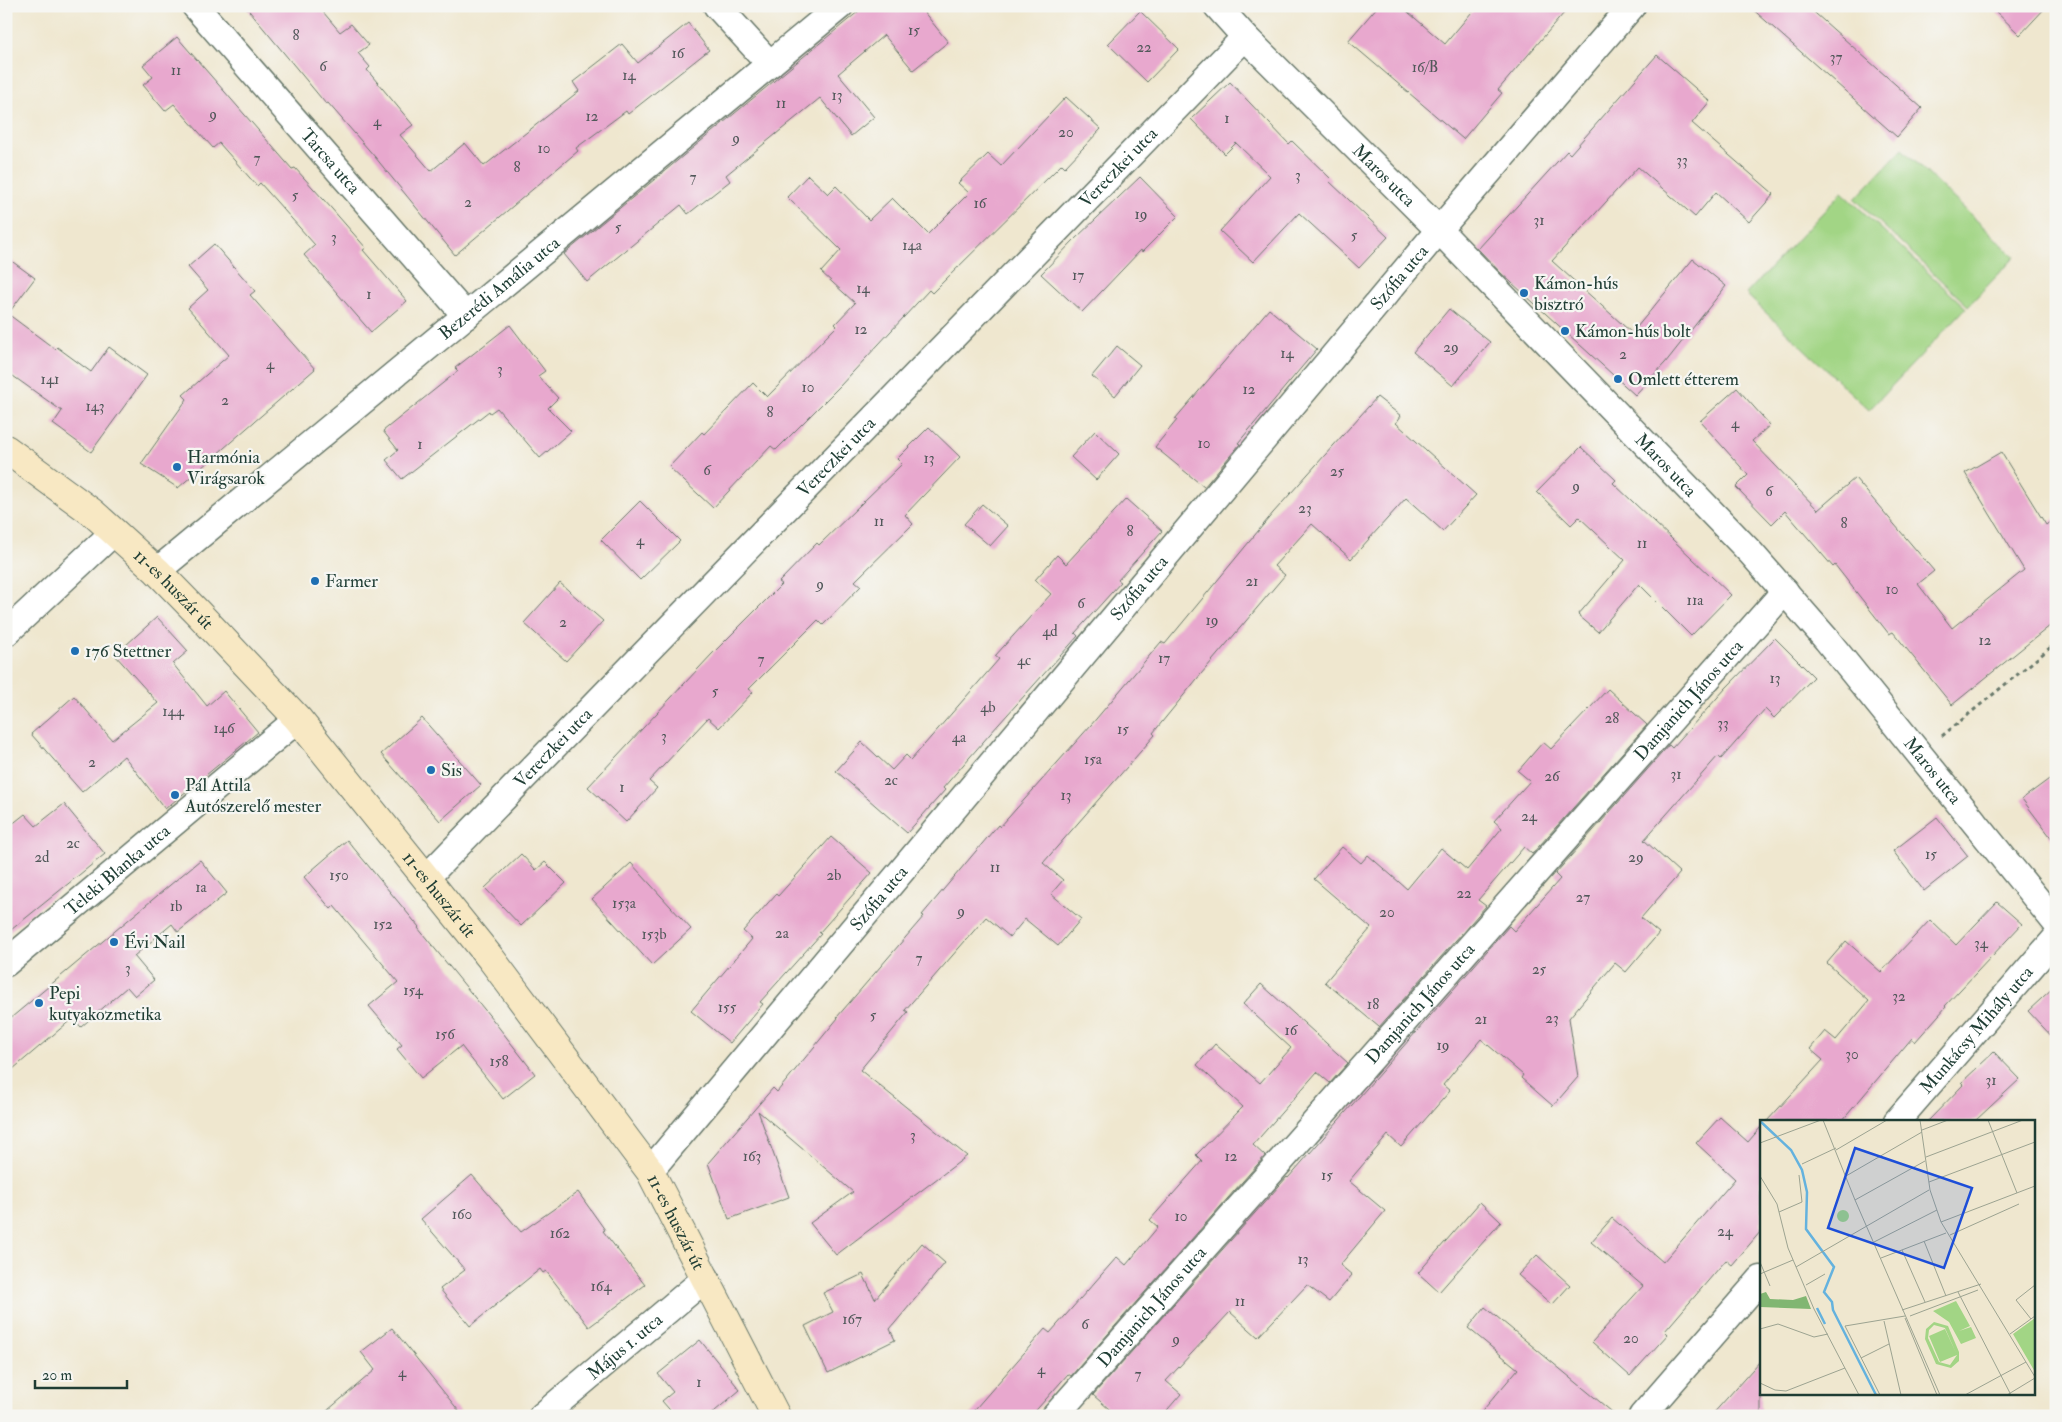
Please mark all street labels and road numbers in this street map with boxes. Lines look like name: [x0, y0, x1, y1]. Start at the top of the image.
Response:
street label: Vereczkei utca: [1074, 122, 1163, 212]
street label: Tarcsa utca: [296, 123, 366, 199]
street label: Maros utca: [1348, 139, 1421, 212]
street label: Bezerédi Amália utca: [434, 231, 565, 345]
street label: Szófia utca: [1365, 240, 1433, 315]
street label: Vereczkei utca: [792, 411, 881, 502]
street label: Maros utca: [1630, 428, 1702, 502]
street label: 11-es huszár út: [129, 544, 219, 634]
street label: Szófia utca: [1105, 550, 1173, 625]
street label: Damjanich János utca: [1629, 634, 1749, 765]
street label: Vereczkei utca: [509, 702, 598, 793]
street label: Maros utca: [1899, 732, 1967, 809]
street label: Teleki Blanka utca: [60, 819, 175, 921]
street label: 11-es huszár út: [397, 846, 481, 942]
street label: Szófia utca: [845, 860, 913, 936]
street label: Damjanich János utca: [1360, 938, 1480, 1069]
street label: Munkácsy Mihály utca: [1915, 961, 2039, 1098]
street label: 11-es huszár út: [642, 1170, 710, 1274]
street label: Damjanich János utca: [1092, 1241, 1212, 1372]
street label: Május 1. utca: [582, 1308, 668, 1385]

